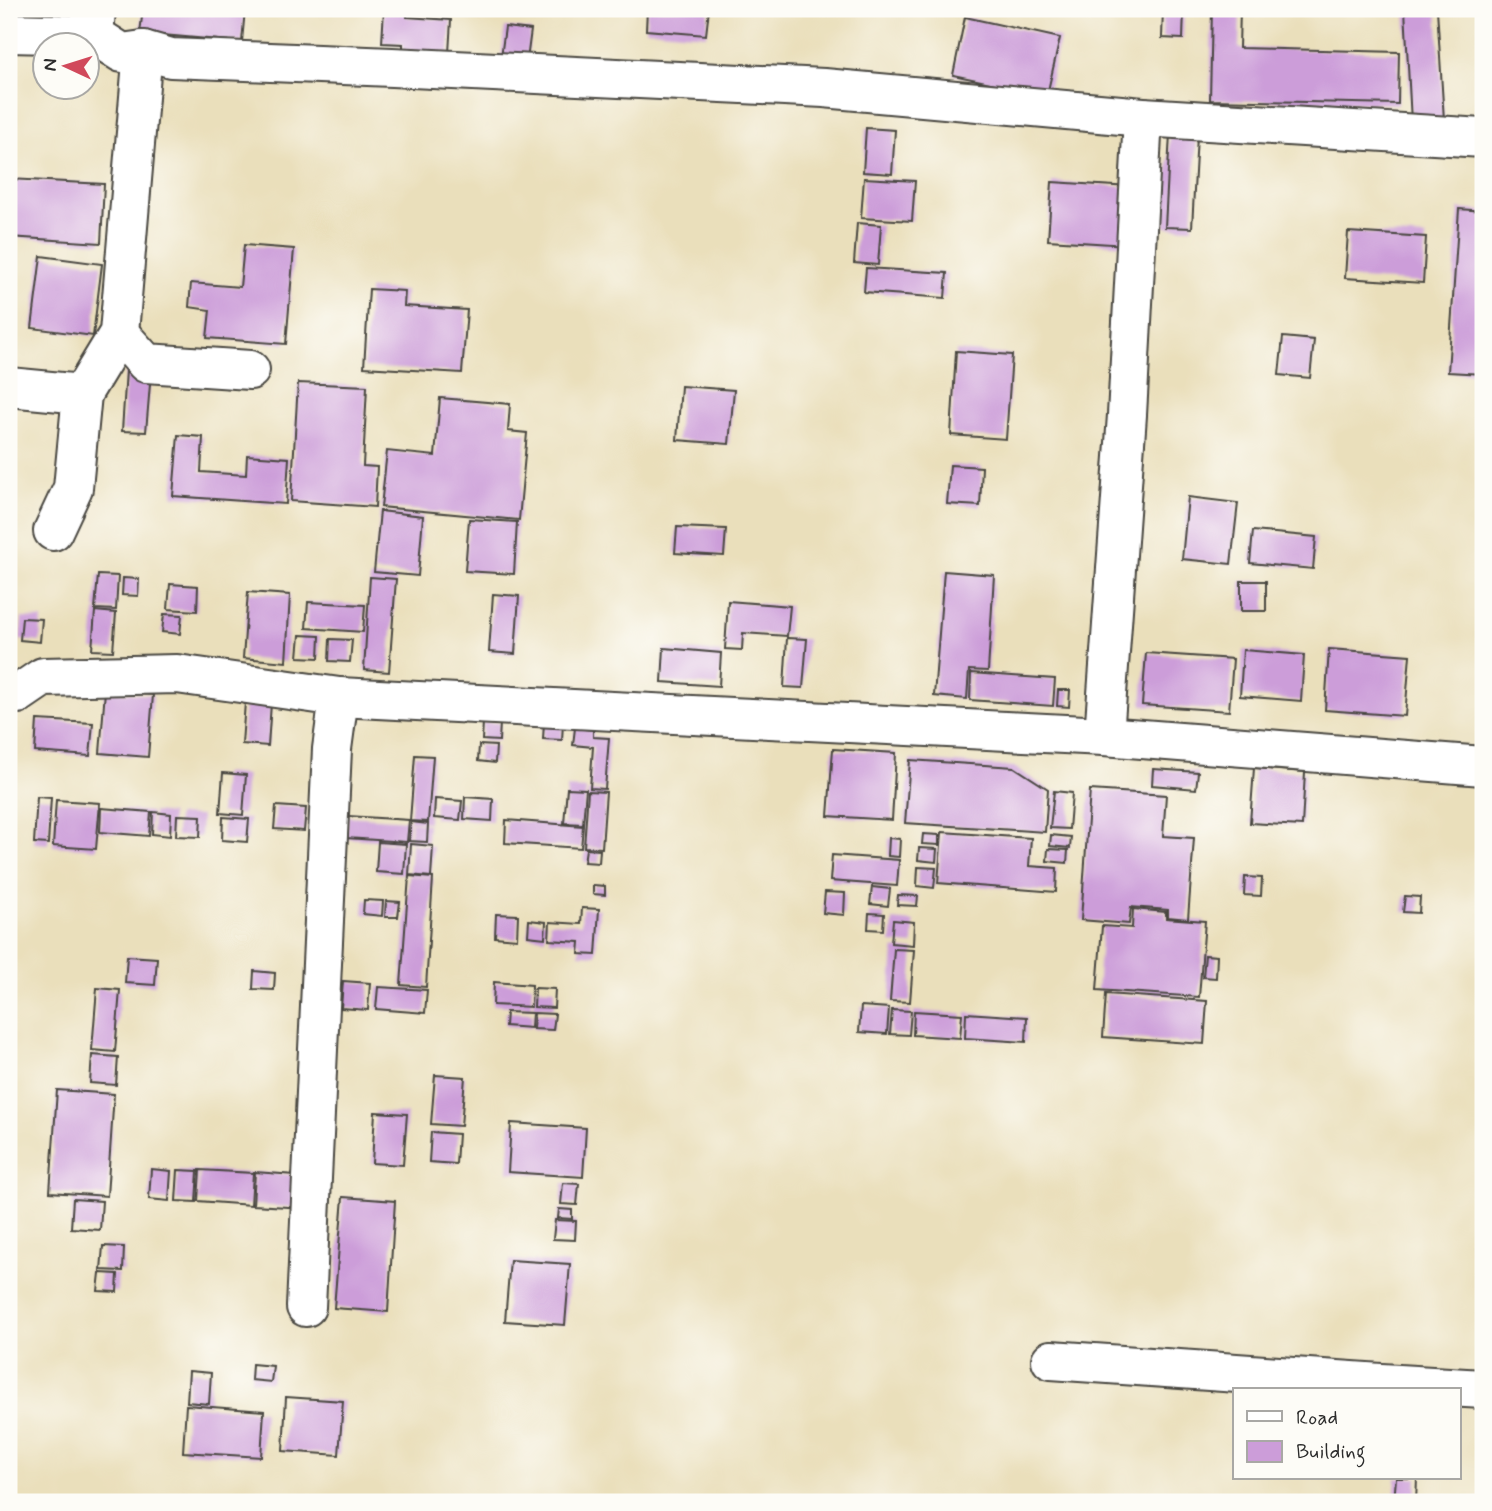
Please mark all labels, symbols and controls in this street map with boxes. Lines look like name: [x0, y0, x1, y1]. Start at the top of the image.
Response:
north arrow: [32, 32, 102, 102]
text: N: [38, 58, 63, 72]
legend: [1233, 1388, 1460, 1480]
text: Road: [1296, 1404, 1338, 1432]
text: Building: [1296, 1438, 1366, 1468]

